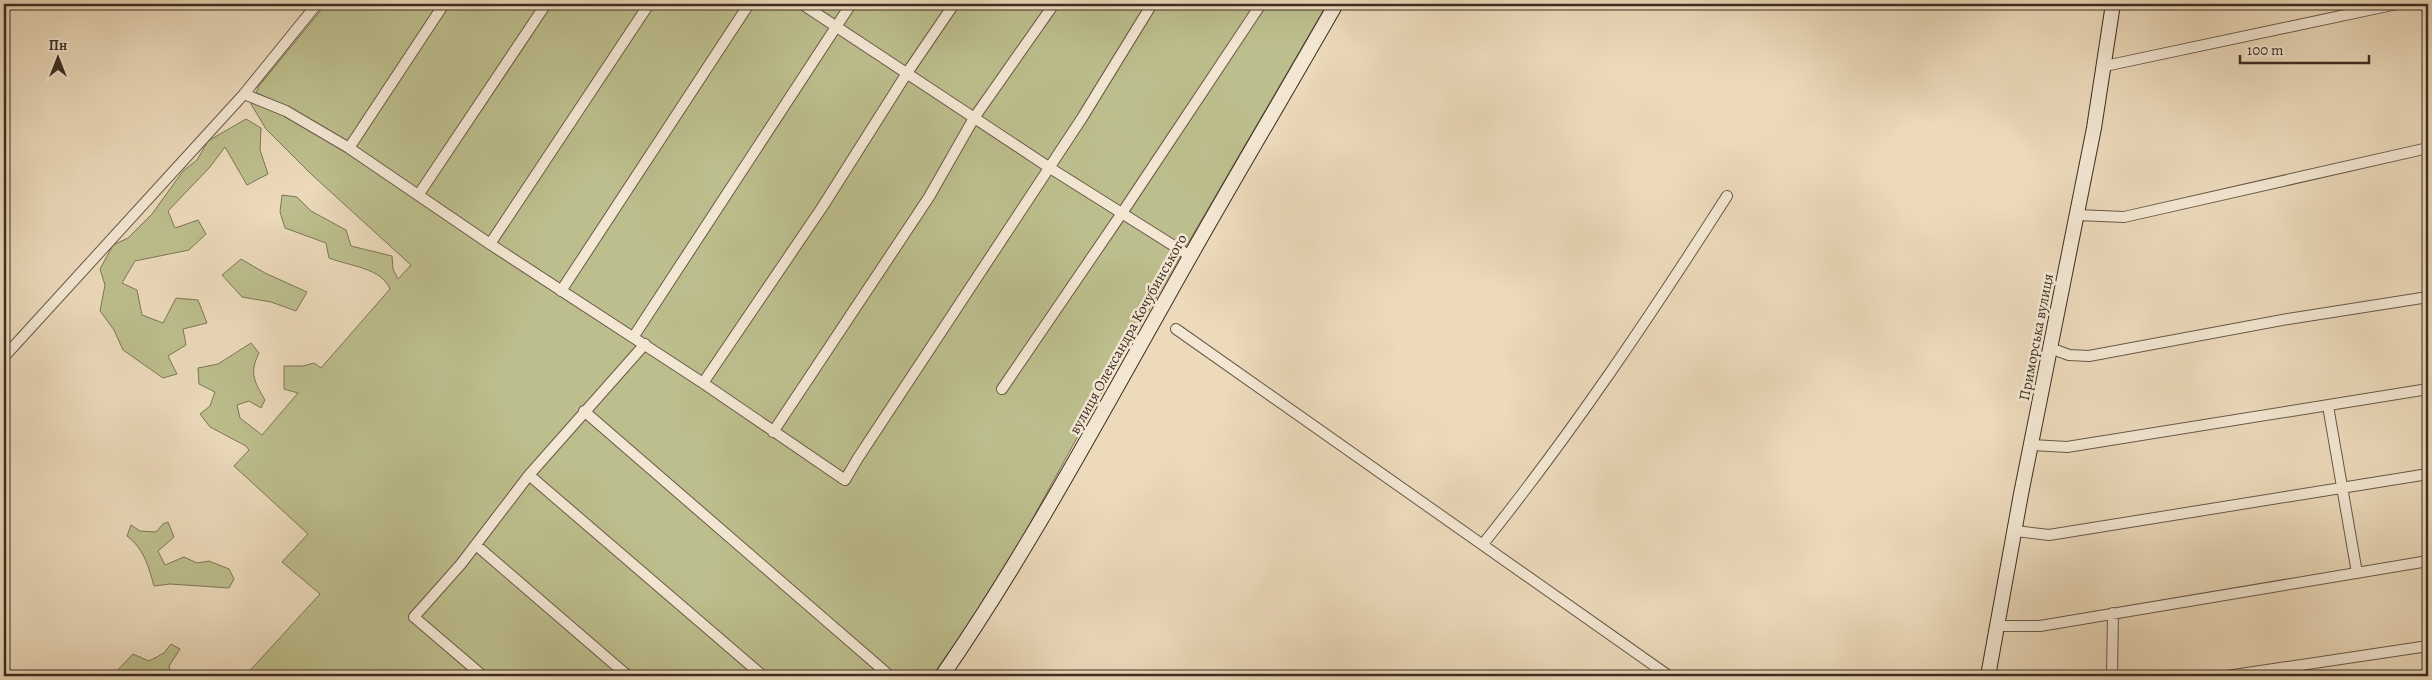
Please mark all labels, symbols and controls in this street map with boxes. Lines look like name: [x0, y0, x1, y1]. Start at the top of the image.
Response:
north arrow: [32, 32, 82, 82]
scale bar: [2240, 32, 2368, 64]
text: Пн: [49, 36, 67, 55]
text: 100 m: [2247, 40, 2284, 60]
street label: вулиця Олександра Кочубинського: [1064, 230, 1192, 438]
street label: Приморська вулиця: [2014, 272, 2058, 402]

